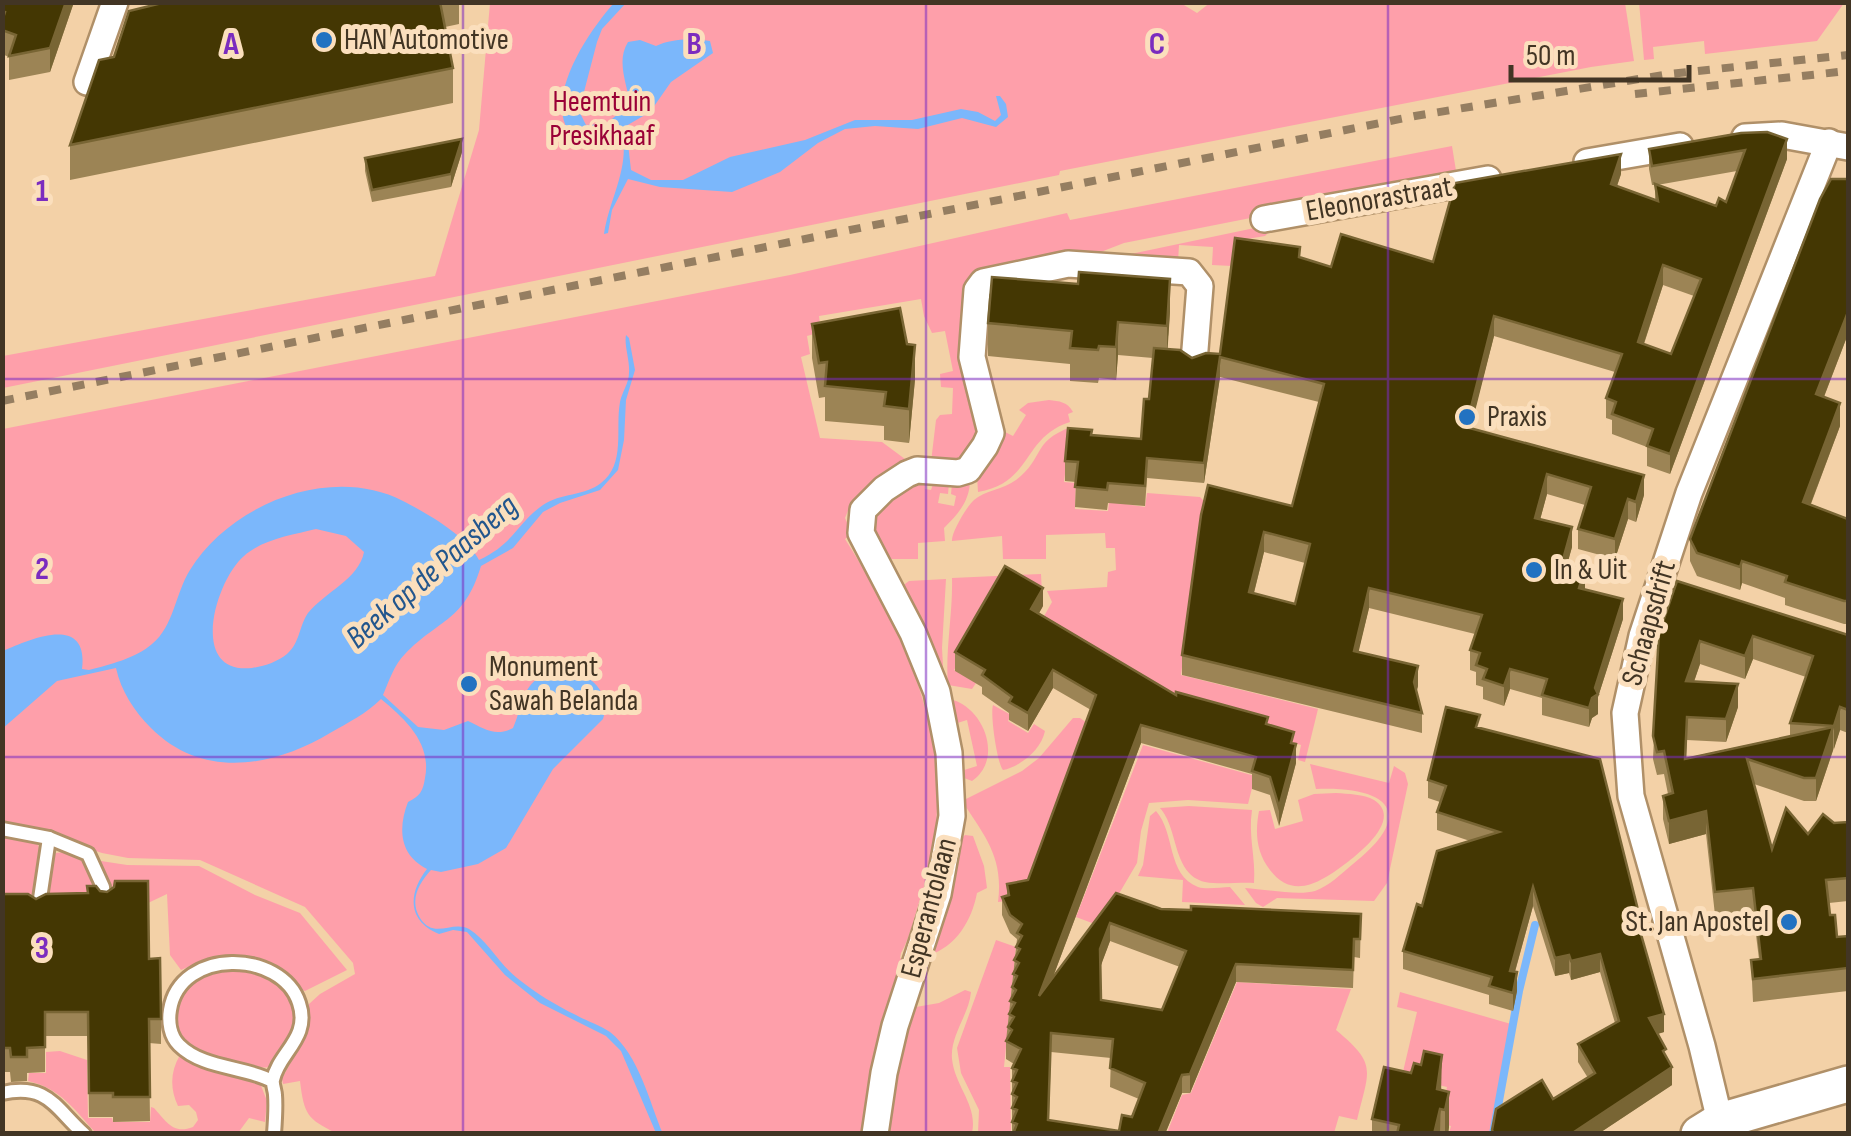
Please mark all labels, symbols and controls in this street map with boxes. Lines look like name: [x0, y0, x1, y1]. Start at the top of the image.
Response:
scale bar: [1511, 20, 1688, 82]
place label: HAN Automotive: [344, 22, 509, 58]
text: A: [222, 25, 239, 64]
text: B: [686, 25, 702, 64]
text: C: [1149, 25, 1165, 64]
marker: HAN Automotive: [313, 29, 335, 51]
text: 50 m: [1526, 38, 1575, 74]
park label: Heemtuin Presikhaaf: [549, 84, 655, 154]
street label: Eleonorastraat: [1303, 168, 1455, 230]
text: 1: [36, 172, 49, 211]
place label: Praxis: [1487, 399, 1547, 435]
marker: Praxis: [1456, 406, 1478, 428]
water label: Beek op de Paasberg: [338, 487, 526, 657]
text: 2: [35, 550, 49, 589]
place label: In & Uit: [1554, 552, 1627, 588]
street label: Schaapsdrift: [1614, 556, 1684, 690]
marker: In & Uit: [1523, 559, 1545, 581]
place label: Monument Sawah Belanda: [489, 649, 638, 719]
marker: Monument Sawah Belanda: [458, 673, 480, 695]
street label: Esperantolaan: [893, 834, 965, 982]
place label: St. Jan Apostel: [1625, 904, 1769, 940]
marker: St. Jan Apostel: [1778, 911, 1800, 933]
text: 3: [35, 929, 49, 968]

